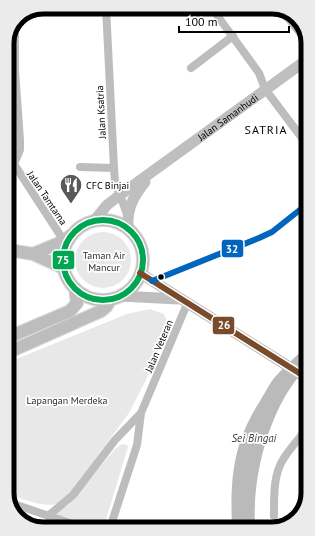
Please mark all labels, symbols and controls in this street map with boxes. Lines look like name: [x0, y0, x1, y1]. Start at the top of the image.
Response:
scale bar: [179, 8, 289, 34]
text: 100 m: [185, 14, 218, 29]
street label: Jalan Ksatria: [93, 85, 109, 140]
street label: Jalan Samanhudi: [194, 91, 261, 144]
district label: SATRIA: [245, 122, 287, 137]
street label: Jalan Tamtama: [24, 168, 70, 228]
restaurant icon: CFC Binjai: [58, 172, 84, 205]
place label: CFC Binjai: [86, 179, 129, 192]
line badge: 32: [221, 239, 244, 258]
text: 32: [226, 242, 238, 256]
park label: Taman Air Mancur: [83, 249, 126, 274]
line badge: 75: [52, 250, 75, 270]
text: 75: [57, 253, 69, 267]
unlabelled marker: [156, 272, 166, 282]
line badge: 26: [212, 316, 235, 335]
street label: Jalan Veteran: [142, 318, 176, 375]
text: 26: [218, 318, 230, 332]
park label: Lapangan Merdeka: [27, 394, 107, 407]
water label: Sei Bingai: [232, 431, 278, 445]

